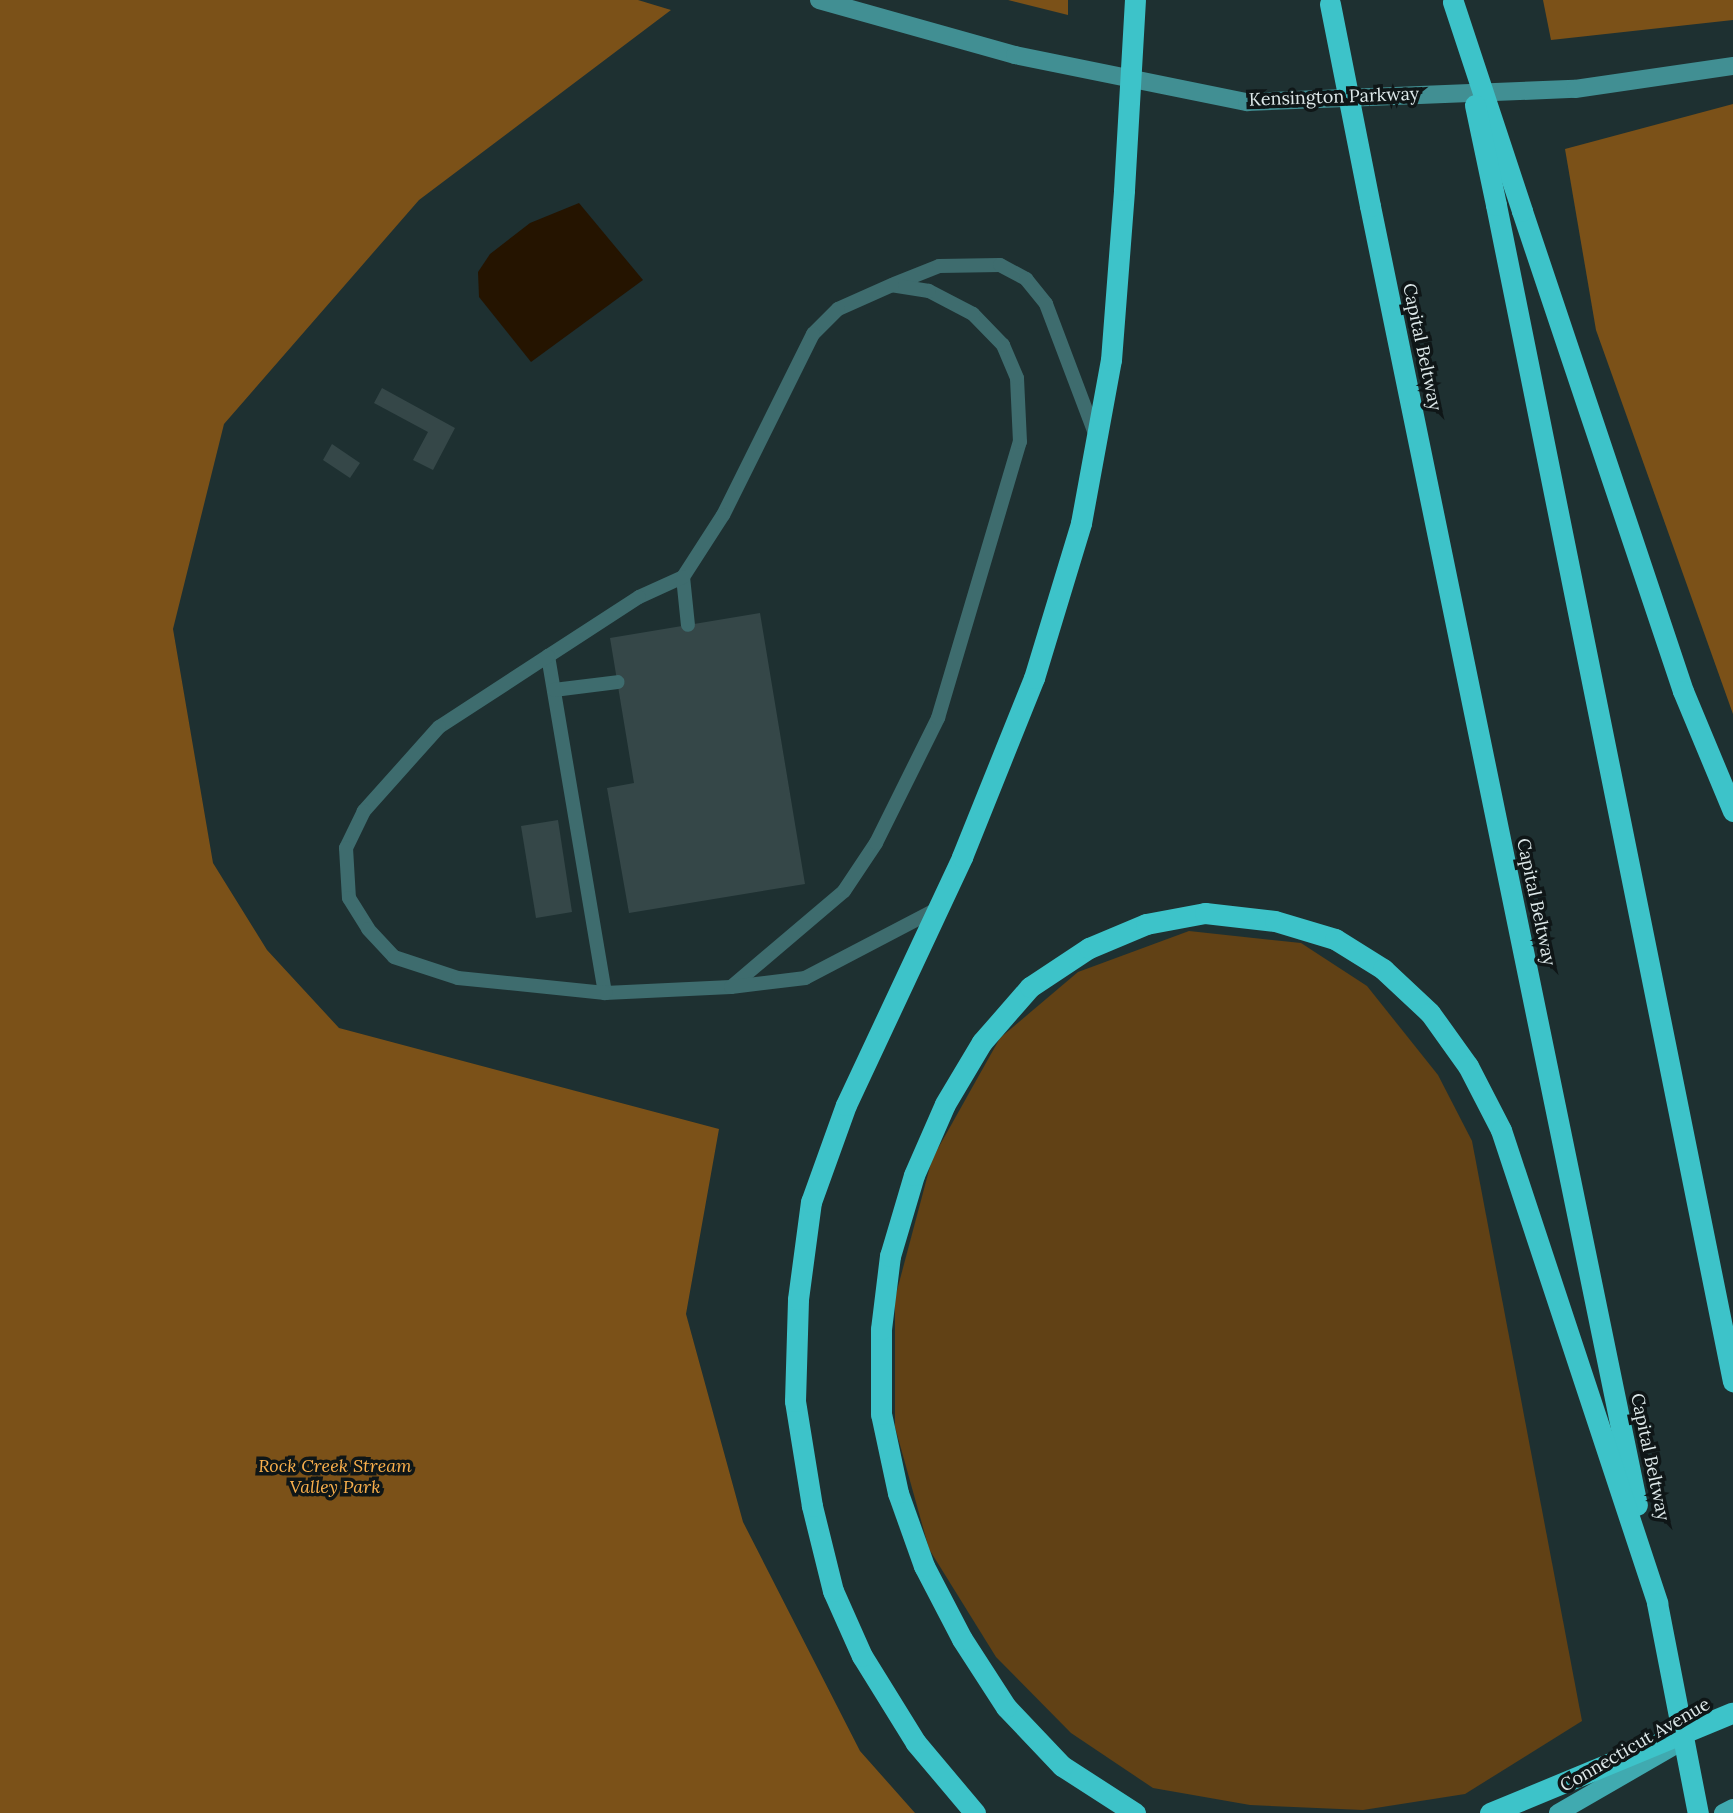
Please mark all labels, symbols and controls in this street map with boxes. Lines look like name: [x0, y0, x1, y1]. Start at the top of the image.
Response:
street label: Kensington Parkway: [1248, 83, 1420, 111]
street label: Capital Beltway: [1398, 281, 1446, 413]
street label: Capital Beltway: [1512, 836, 1560, 968]
street label: Capital Beltway: [1626, 1391, 1674, 1523]
park label: Rock Creek Stream Valley Park: [258, 1456, 412, 1498]
street label: Connecticut Avenue: [1556, 1693, 1714, 1797]

